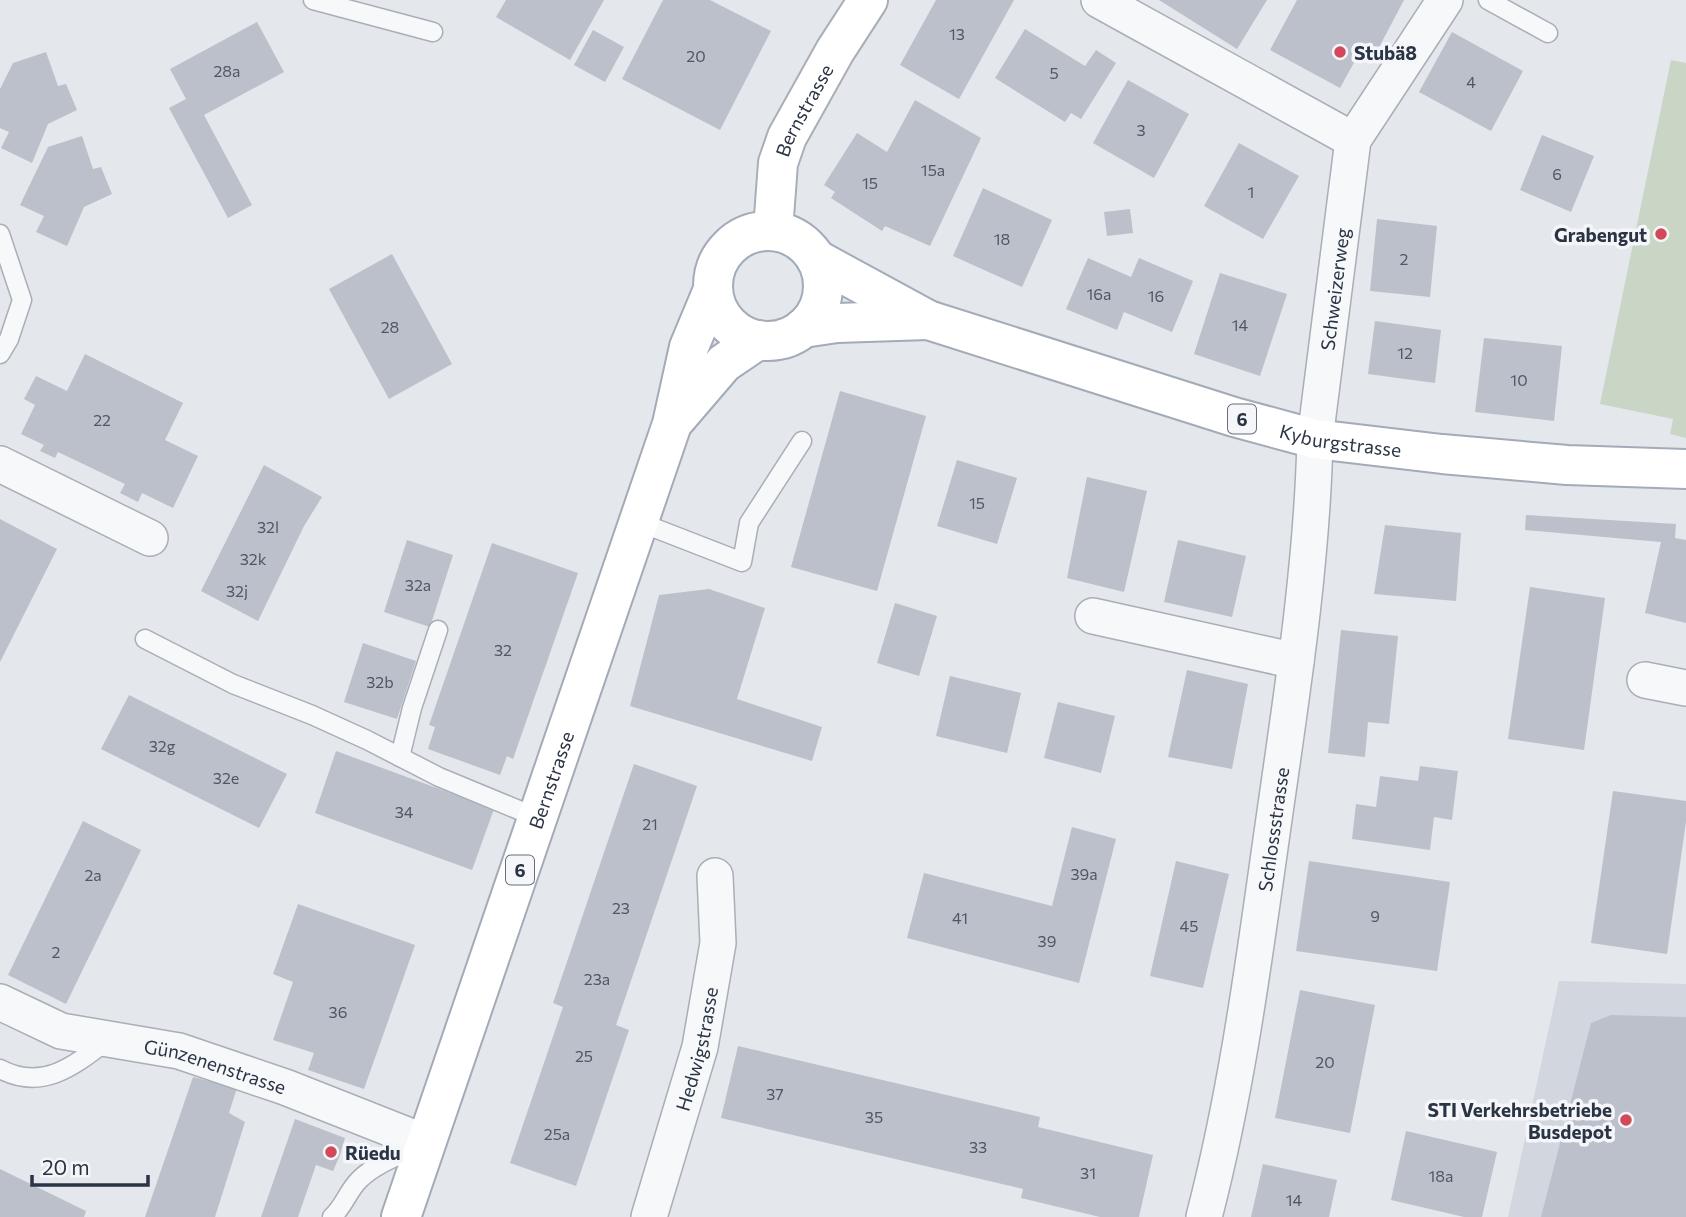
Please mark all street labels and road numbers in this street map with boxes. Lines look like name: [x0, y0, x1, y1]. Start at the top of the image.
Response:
street label: Bernstrasse: [770, 60, 837, 159]
street label: Schweizerweg: [1315, 226, 1353, 352]
road number: 6: [1228, 404, 1256, 433]
street label: Kyburgstrasse: [1277, 419, 1403, 461]
street label: Bernstrasse: [523, 728, 578, 832]
street label: Schlossstrasse: [1252, 765, 1293, 893]
road number: 6: [506, 856, 534, 884]
street label: Hedwigstrasse: [670, 985, 722, 1113]
street label: Günzenenstrasse: [142, 1034, 289, 1098]

